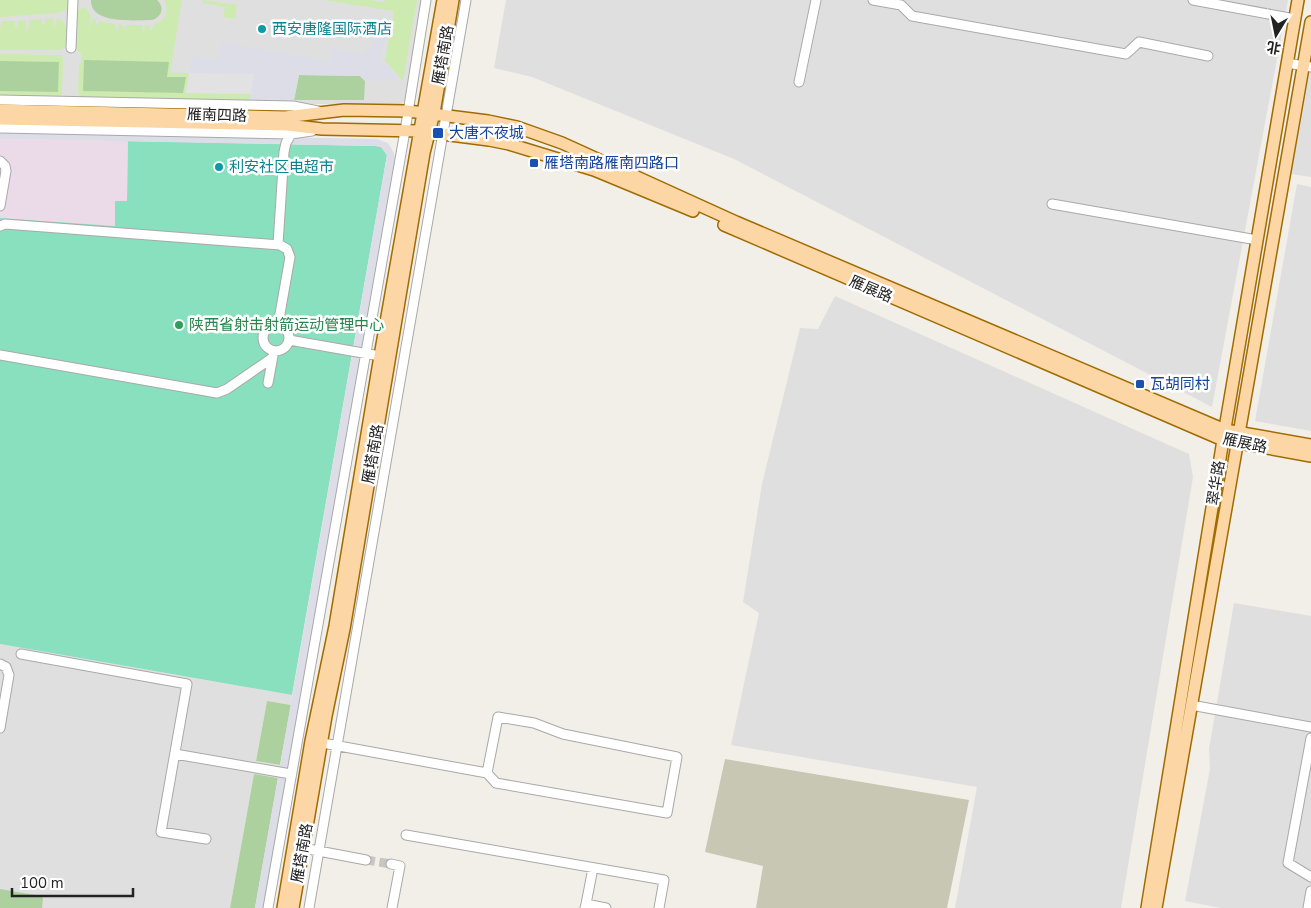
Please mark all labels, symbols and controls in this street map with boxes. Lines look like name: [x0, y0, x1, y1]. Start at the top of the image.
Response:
north arrow: [1251, 10, 1301, 60]
place label: 西安唐隆国际酒店: [272, 19, 392, 39]
marker: 西安唐隆国际酒店: [256, 23, 268, 35]
street label: 雁塔南路: [428, 24, 458, 86]
text: 北: [1265, 37, 1282, 58]
street label: 雁南四路: [187, 104, 247, 126]
place label: 大唐不夜城: [449, 123, 524, 143]
marker: 大唐不夜城: [431, 126, 445, 140]
place label: 雁塔南路雁南四路口: [544, 153, 679, 173]
place label: 利安社区电超市: [229, 157, 334, 177]
marker: 雁塔南路雁南四路口: [528, 157, 540, 169]
marker: 利安社区电超市: [213, 161, 225, 173]
street label: 雁展路: [846, 271, 896, 307]
place label: 陕西省射击射箭运动管理中心: [189, 315, 384, 335]
marker: 陕西省射击射箭运动管理中心: [173, 319, 185, 331]
place label: 瓦胡同村: [1150, 374, 1210, 394]
marker: 瓦胡同村: [1134, 378, 1146, 390]
street label: 雁塔南路: [358, 423, 388, 485]
street label: 雁展路: [1221, 429, 1269, 457]
street label: 翠华路: [1203, 459, 1229, 507]
street label: 雁塔南路: [287, 822, 317, 884]
scale bar: [12, 866, 134, 898]
text: 100 m: [20, 873, 64, 893]

